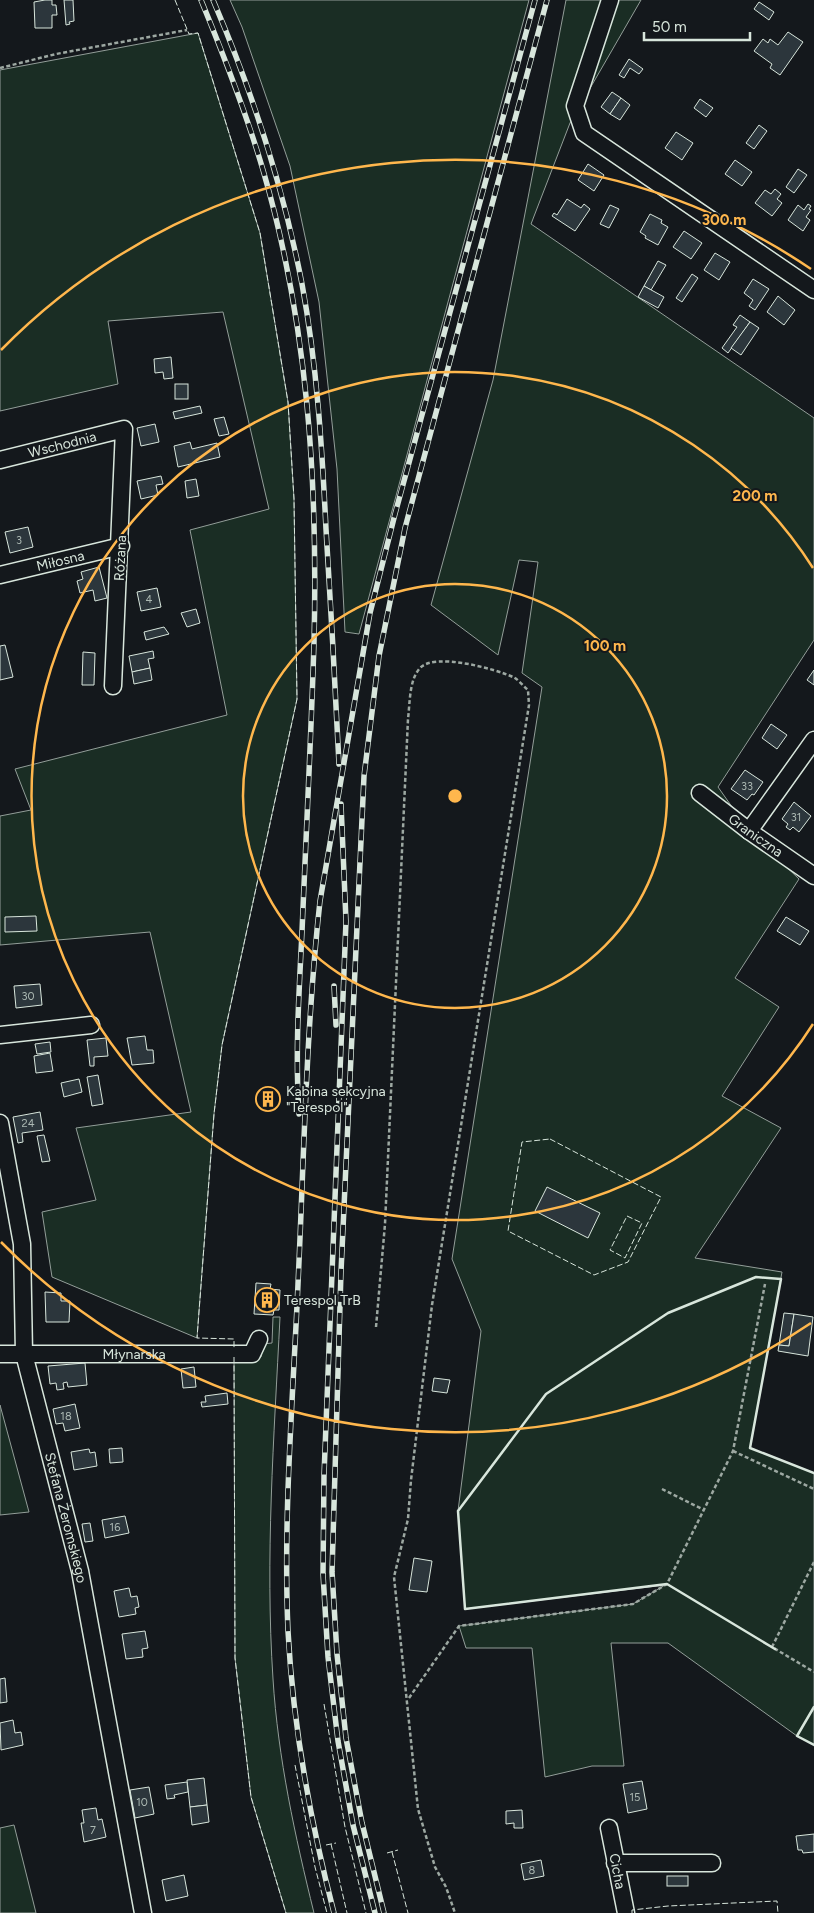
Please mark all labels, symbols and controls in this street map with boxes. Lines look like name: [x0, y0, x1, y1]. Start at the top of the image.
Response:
scale bar: [644, 10, 750, 42]
text: 50 m: [652, 18, 687, 36]
text: 300 m: [702, 211, 746, 229]
street label: Wschodnia: [26, 428, 98, 462]
text: 200 m: [733, 487, 777, 505]
house number: 3: [16, 534, 22, 547]
street label: Różana: [111, 535, 130, 581]
street label: Miłosna: [35, 547, 86, 575]
house number: 4: [146, 593, 153, 606]
text: 100 m: [584, 637, 626, 655]
house number: 33: [741, 780, 753, 793]
centre of rings: [446, 787, 464, 805]
street label: Graniczna: [725, 810, 786, 861]
house number: 31: [791, 811, 801, 824]
house number: 30: [21, 990, 35, 1003]
place label: Kabina sekcyjna "Terespol": [286, 1083, 386, 1116]
building icon: Kabina sekcyjna "Terespol": [255, 1086, 281, 1112]
house number: 24: [22, 1117, 35, 1130]
building icon: Terespol TrB: [254, 1287, 280, 1313]
place label: Terespol TrB: [284, 1292, 361, 1309]
street label: Młynarska: [102, 1346, 166, 1363]
house number: 18: [60, 1410, 72, 1423]
street label: Stefana Żeromskiego: [41, 1451, 90, 1584]
house number: 16: [110, 1521, 120, 1534]
house number: 15: [630, 1791, 640, 1804]
house number: 10: [136, 1796, 148, 1809]
house number: 7: [90, 1824, 96, 1837]
street label: Cicha: [605, 1852, 629, 1891]
house number: 8: [529, 1864, 536, 1877]

